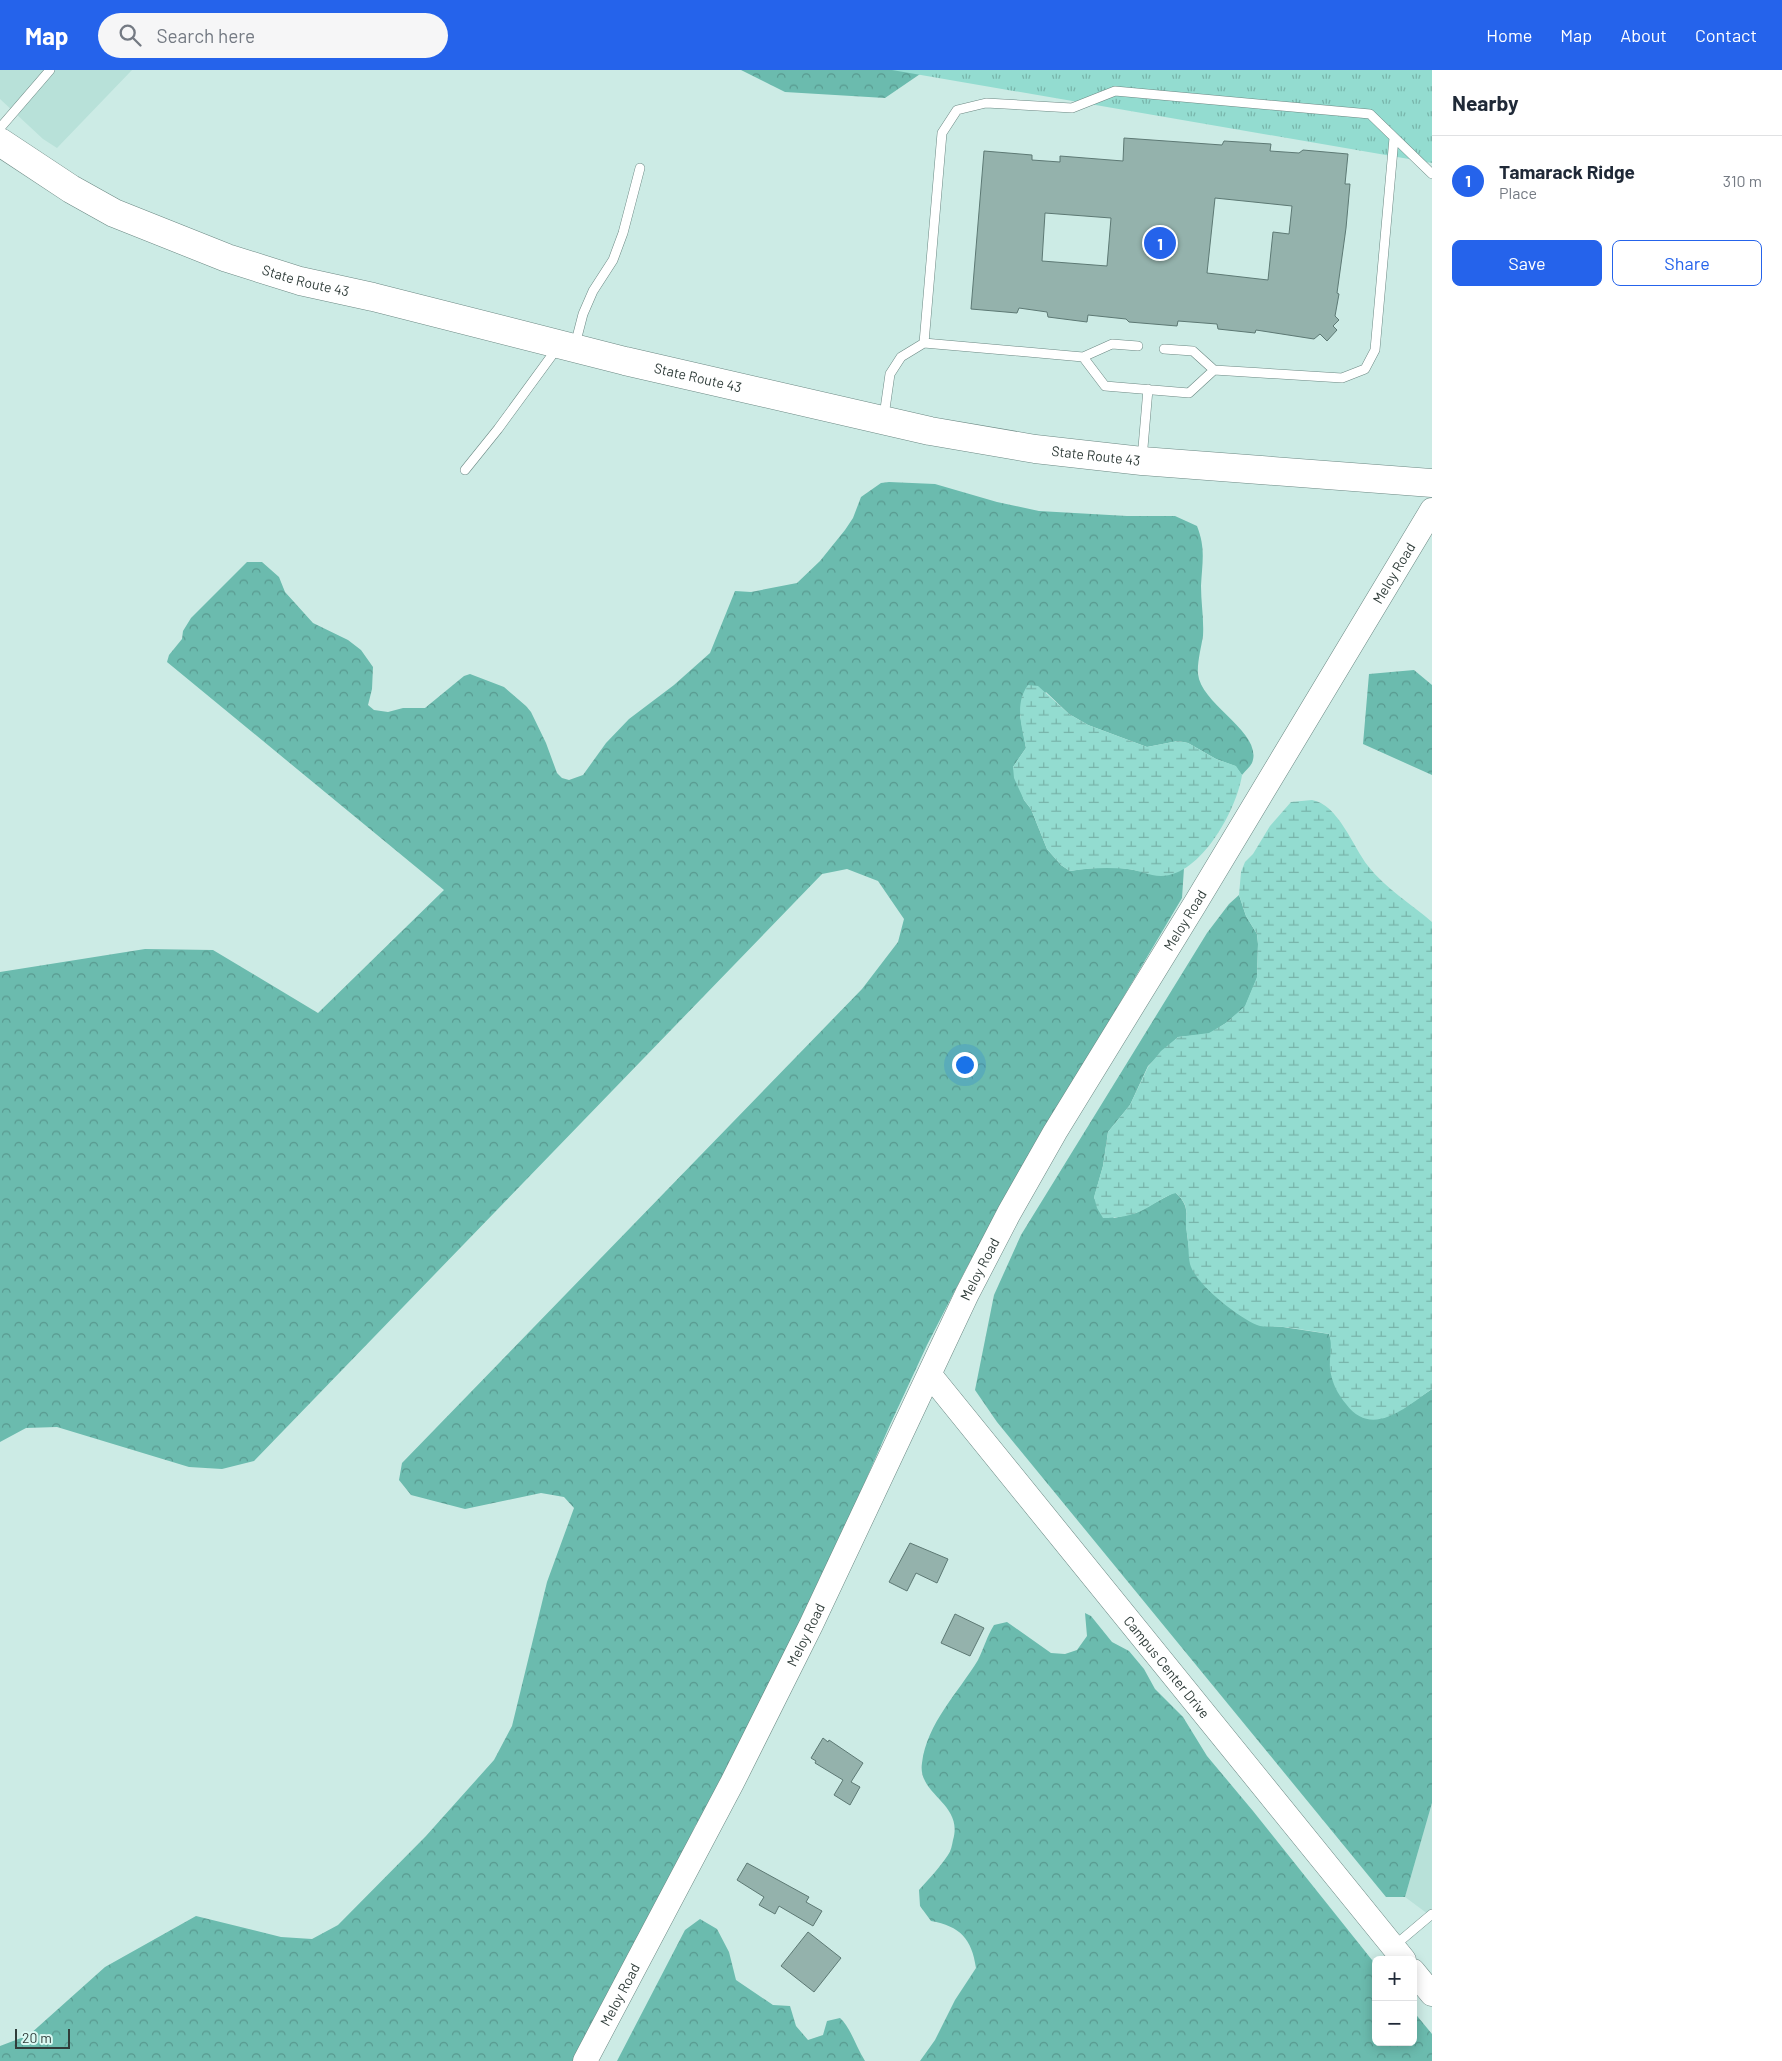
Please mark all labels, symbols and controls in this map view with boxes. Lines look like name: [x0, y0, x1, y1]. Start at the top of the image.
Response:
search box: [98, 13, 448, 58]
text: Map: [25, 21, 68, 50]
icon: search: [116, 21, 144, 49]
text: Search here: [156, 24, 255, 47]
text: Home: [1486, 24, 1532, 46]
text: Map: [1560, 24, 1592, 46]
text: About: [1620, 24, 1667, 46]
text: Contact: [1695, 24, 1757, 46]
text: Nearby: [1452, 90, 1518, 115]
text: Tamarack Ridge: [1499, 160, 1635, 183]
text: 1: [1465, 171, 1471, 190]
text: 310 m: [1723, 171, 1762, 190]
text: Place: [1499, 183, 1537, 202]
pin: 1: [1144, 224, 1176, 262]
button: Save: [1452, 240, 1602, 286]
button: Share: [1612, 240, 1762, 286]
street label: State Route 43: [260, 261, 351, 300]
street label: State Route 43: [652, 359, 743, 396]
street label: State Route 43: [1051, 442, 1141, 469]
street label: Meloy Road: [1369, 539, 1418, 607]
street label: Meloy Road: [1160, 886, 1210, 953]
your location: [952, 1052, 978, 1078]
street label: Meloy Road: [956, 1235, 1003, 1303]
street label: Meloy Road: [783, 1600, 828, 1669]
street label: Campus Center Drive: [1121, 1612, 1214, 1721]
map controls: [1372, 1956, 1417, 2046]
button: +: [1372, 1956, 1417, 2001]
street label: Meloy Road: [596, 1960, 643, 2029]
button: −: [1372, 2001, 1417, 2046]
scale bar: [15, 2026, 70, 2049]
text: 20 m: [22, 2029, 52, 2046]

